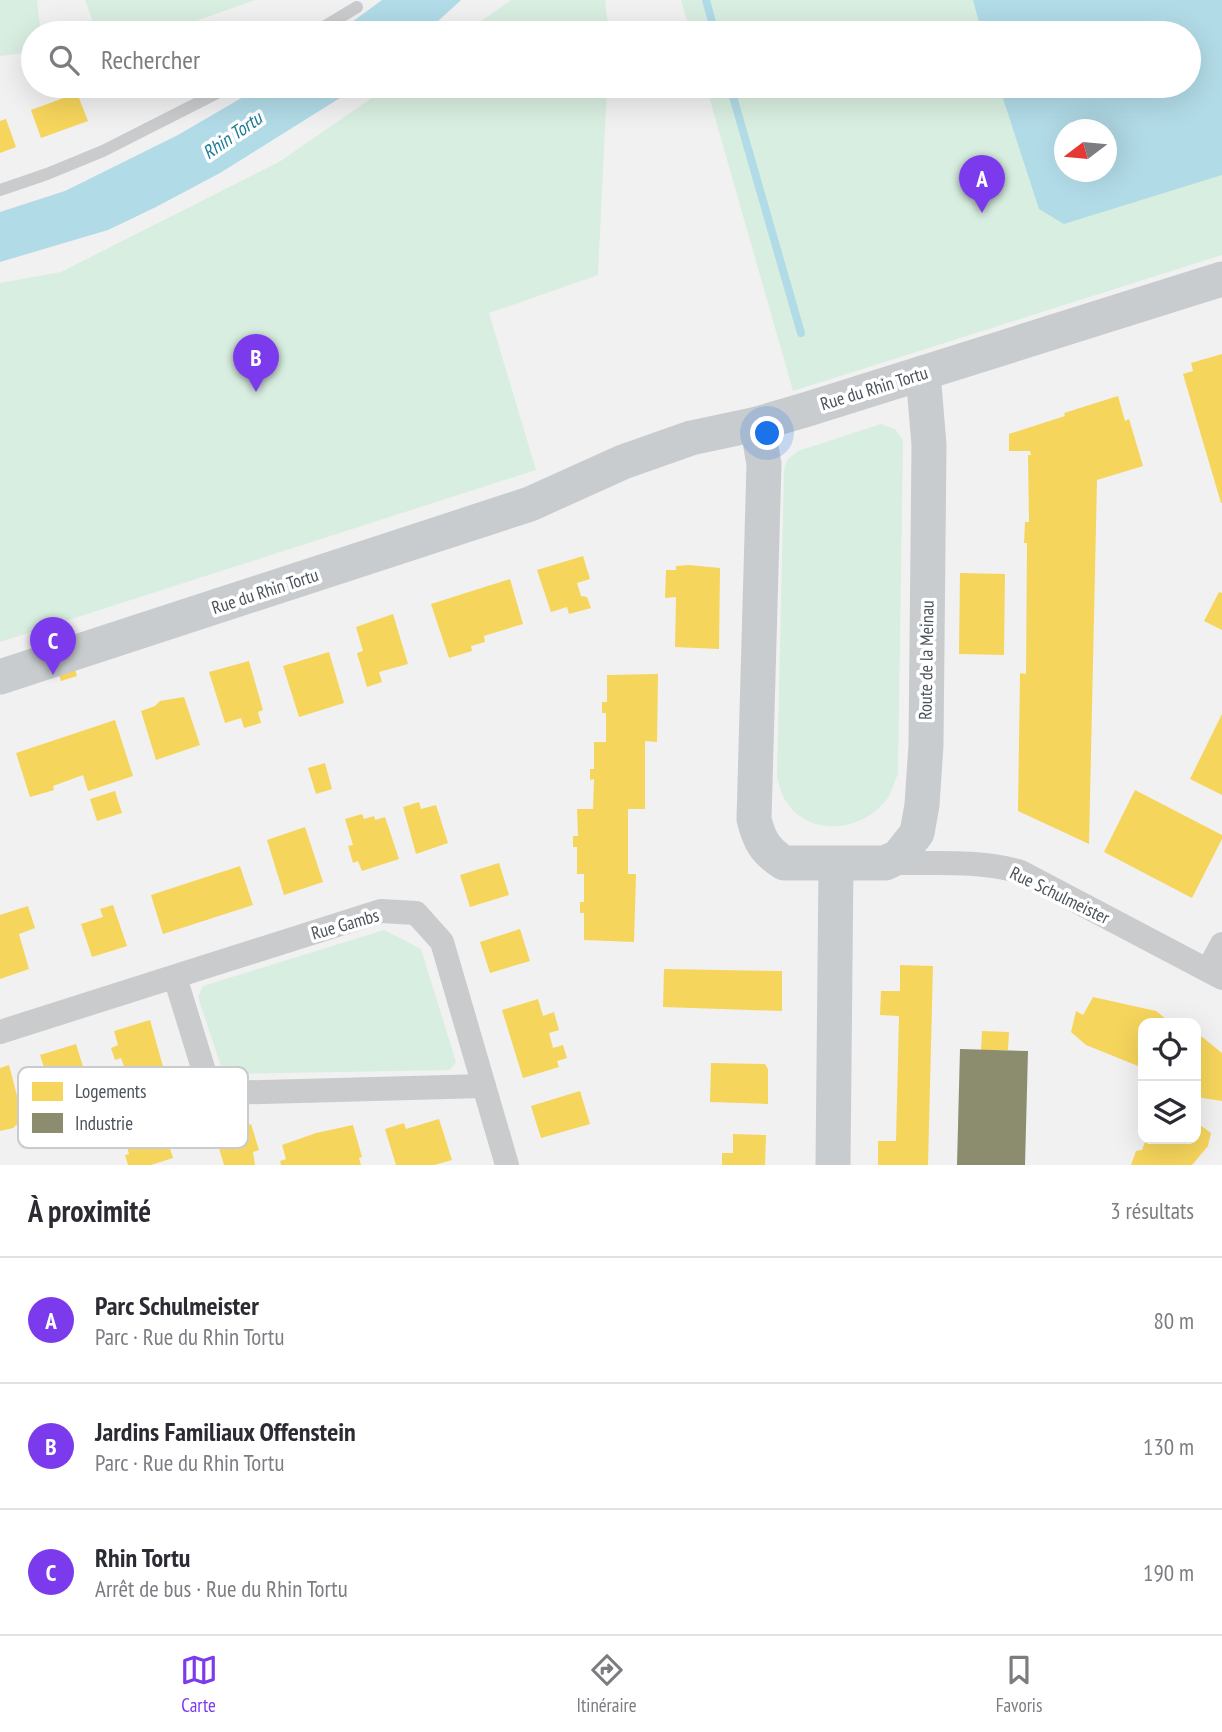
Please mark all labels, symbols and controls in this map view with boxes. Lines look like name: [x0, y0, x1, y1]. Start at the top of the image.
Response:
search box: [21, 21, 1201, 98]
icon: search: [45, 41, 83, 79]
text: Rechercher: [101, 43, 200, 76]
water label: Rhin Tortu: [198, 105, 268, 164]
north arrow: [1054, 119, 1117, 182]
pin: A: [959, 155, 1005, 213]
pin: B: [233, 334, 279, 392]
street label: Rue du Rhin Tortu: [818, 361, 930, 415]
your location: [750, 416, 784, 450]
street label: Rue du Rhin Tortu: [209, 563, 321, 619]
street label: Route de la Meinau: [913, 600, 939, 720]
pin: C: [30, 617, 76, 675]
street label: Rue Schulmeister: [1006, 861, 1114, 929]
street label: Rue Gambs: [308, 903, 382, 945]
map controls: [1138, 1018, 1201, 1144]
button: locate: [1138, 1018, 1201, 1081]
legend: [18, 1067, 248, 1148]
text: Logements: [75, 1079, 147, 1103]
button: layers: [1138, 1081, 1201, 1144]
text: Industrie: [75, 1111, 133, 1135]
text: À proximité: [28, 1191, 151, 1230]
text: 3 résultats: [1110, 1196, 1194, 1225]
text: Parc Schulmeister: [95, 1289, 259, 1322]
text: A: [45, 1306, 57, 1335]
text: 80 m: [1153, 1306, 1194, 1335]
text: Parc · Rue du Rhin Tortu: [95, 1322, 284, 1351]
text: Jardins Familiaux Offenstein: [95, 1415, 356, 1448]
text: B: [45, 1432, 57, 1461]
text: 130 m: [1143, 1432, 1194, 1461]
text: Parc · Rue du Rhin Tortu: [95, 1448, 284, 1477]
text: Rhin Tortu: [95, 1541, 190, 1574]
text: C: [46, 1558, 56, 1587]
text: 190 m: [1143, 1558, 1194, 1587]
text: Arrêt de bus · Rue du Rhin Tortu: [95, 1574, 348, 1603]
tab: Carte: [180, 1651, 218, 1717]
tab: Itinéraire: [577, 1651, 637, 1717]
tab: Favoris: [996, 1651, 1042, 1717]

